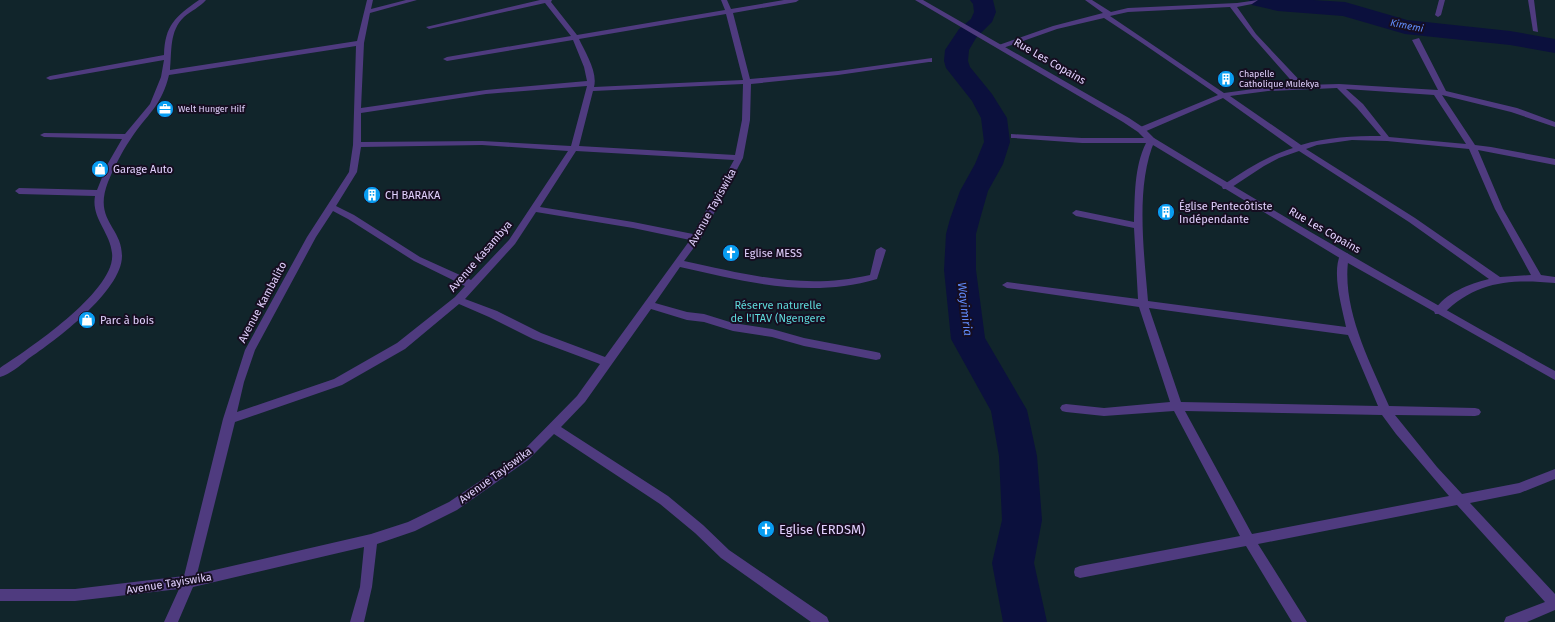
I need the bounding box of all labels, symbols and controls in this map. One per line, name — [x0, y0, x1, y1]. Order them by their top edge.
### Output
water label: Kimemi — [1389, 17, 1425, 35]
street label: Rue Les Copains — [1012, 36, 1088, 87]
building icon: Chapelle Catholique Mulekya — [1216, 69, 1236, 89]
place label: Chapelle Catholique Mulekya — [1239, 69, 1319, 89]
office icon: Welt Hunger Hilf — [155, 99, 175, 119]
place label: Welt Hunger Hilf — [178, 104, 246, 114]
shop icon: Garage Auto — [90, 159, 110, 179]
place label: Garage Auto — [113, 163, 173, 176]
street label: Avenue Tayiswika — [686, 166, 739, 248]
building icon: CH BARAKA — [362, 185, 382, 205]
place label: CH BARAKA — [385, 189, 441, 202]
place label: Église Pentecôtiste Indépendante — [1179, 199, 1273, 226]
building icon: Église Pentecôtiste Indépendante — [1156, 202, 1176, 222]
street label: Rue Les Copains — [1287, 205, 1363, 256]
street label: Avenue Kasambya — [446, 218, 515, 295]
church icon: Eglise MESS — [721, 243, 741, 263]
place label: Eglise MESS — [744, 247, 802, 260]
street label: Avenue Kambalito — [236, 259, 289, 345]
water label: Wayimiria — [955, 281, 975, 337]
park label: Réserve naturelle de l'ITAV (Ngengere — [730, 299, 826, 325]
shop icon: Parc à bois — [77, 310, 97, 330]
place label: Parc à bois — [100, 314, 154, 327]
street label: Avenue Tayiswika — [457, 445, 534, 506]
church icon: Eglise (ERDSM) — [756, 519, 776, 539]
place label: Eglise (ERDSM) — [779, 522, 865, 537]
street label: Avenue Tayiswika — [125, 570, 213, 597]

